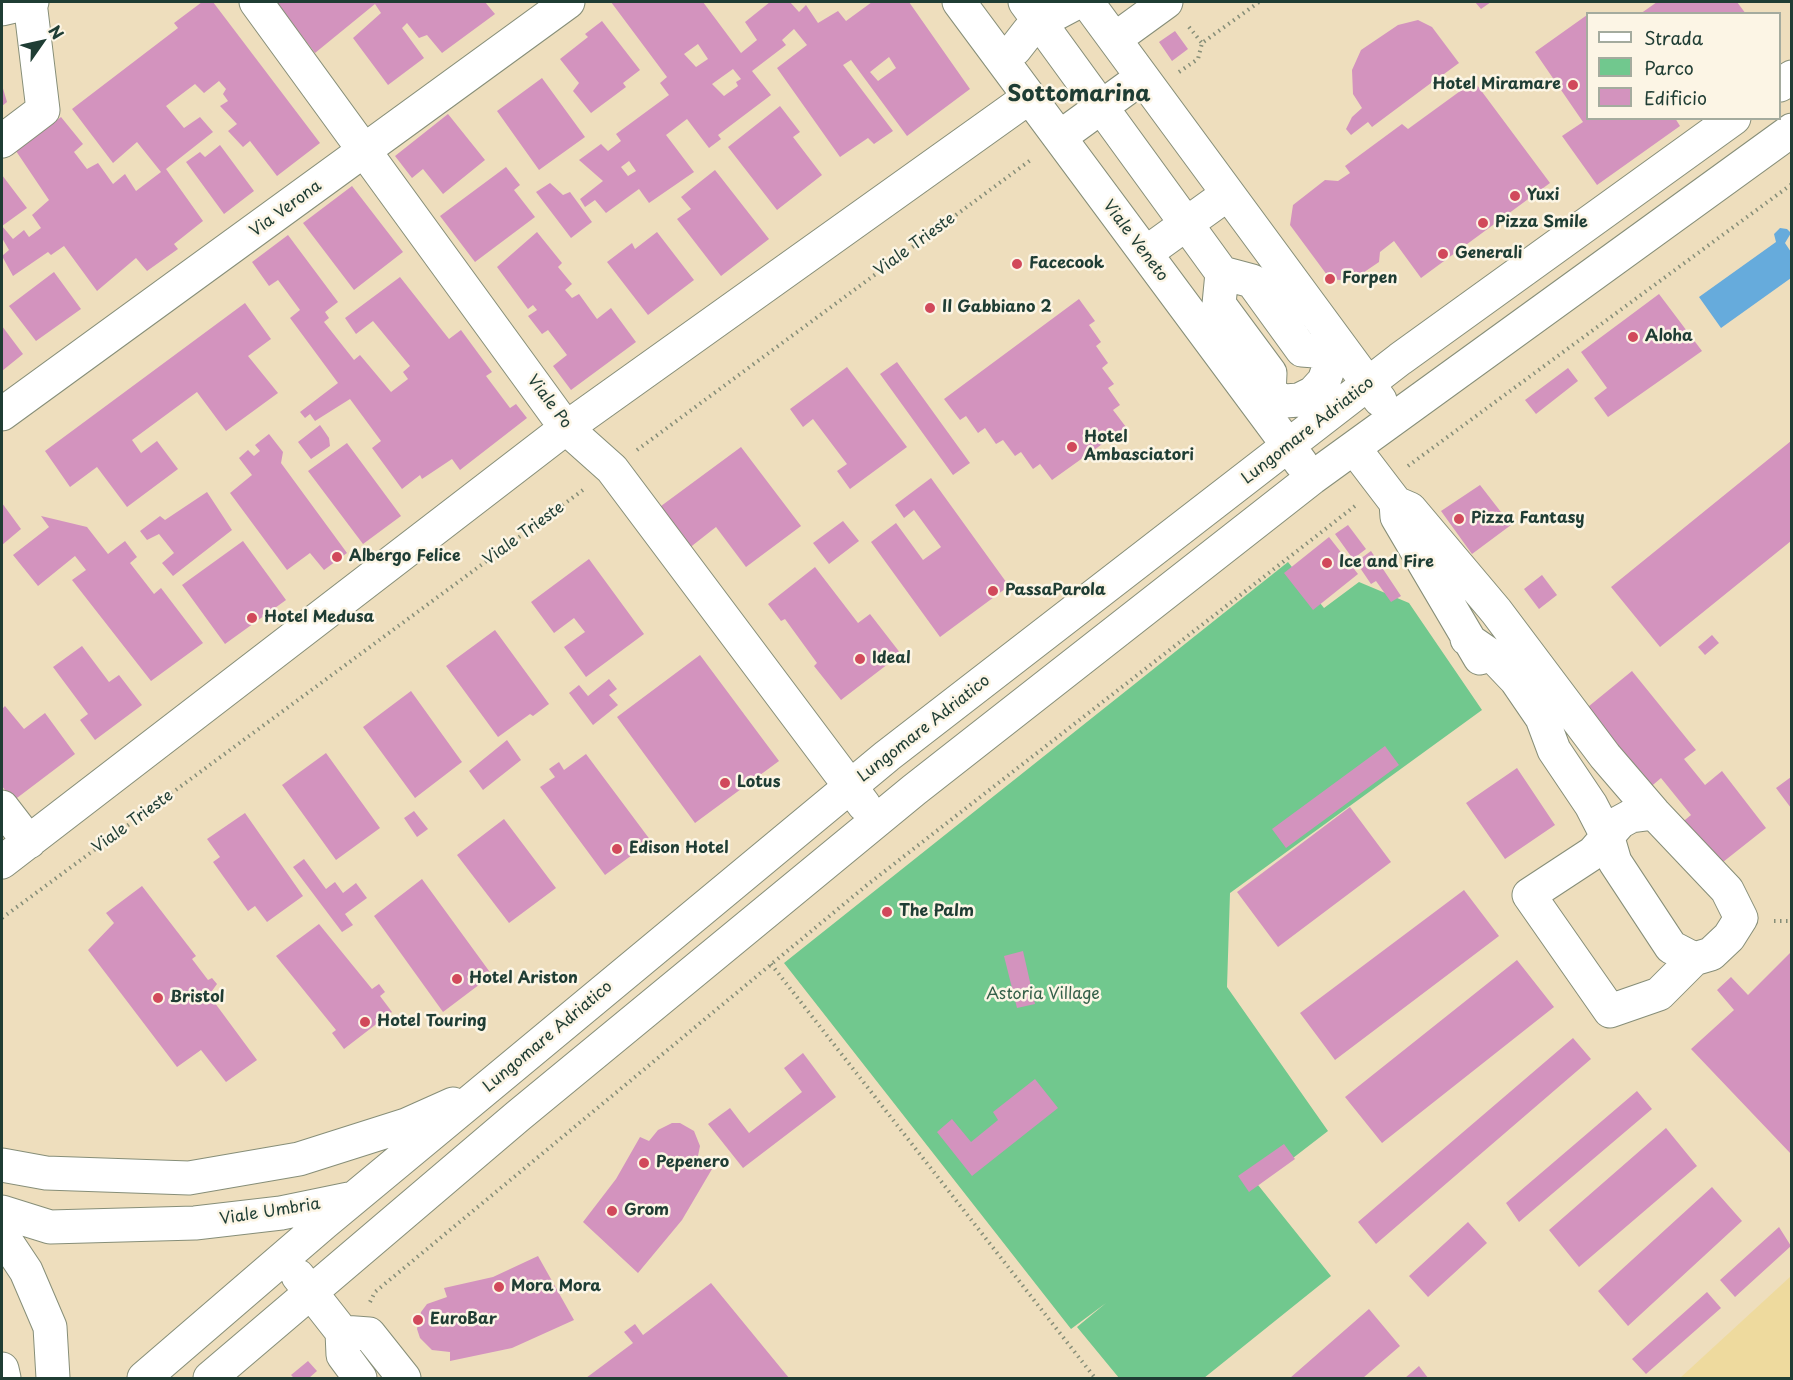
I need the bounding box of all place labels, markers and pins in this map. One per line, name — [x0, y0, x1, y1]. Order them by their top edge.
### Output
place label: Hotel Miramare — [1432, 75, 1561, 95]
marker: Hotel Miramare — [1566, 78, 1580, 92]
place label: Yuxi — [1527, 186, 1559, 206]
marker: Yuxi — [1508, 189, 1522, 203]
place label: Pizza Smile — [1495, 213, 1588, 233]
marker: Pizza Smile — [1476, 216, 1490, 230]
place label: Generali — [1455, 244, 1522, 264]
marker: Generali — [1436, 247, 1450, 261]
place label: Facecook — [1029, 254, 1104, 274]
marker: Facecook — [1010, 257, 1024, 271]
place label: Forpen — [1342, 269, 1397, 289]
marker: Forpen — [1323, 272, 1337, 286]
place label: Il Gabbiano 2 — [942, 298, 1052, 318]
marker: Il Gabbiano 2 — [923, 301, 937, 315]
place label: Aloha — [1645, 327, 1693, 347]
marker: Aloha — [1626, 330, 1640, 344]
place label: Hotel Ambasciatori — [1084, 428, 1194, 466]
marker: Hotel Ambasciatori — [1065, 440, 1079, 454]
place label: Pizza Fantasy — [1471, 509, 1585, 529]
marker: Pizza Fantasy — [1452, 512, 1466, 526]
place label: Albergo Felice — [349, 547, 461, 567]
marker: Albergo Felice — [330, 550, 344, 564]
place label: Ice and Fire — [1339, 553, 1434, 573]
marker: Ice and Fire — [1320, 556, 1334, 570]
place label: PassaParola — [1005, 581, 1106, 601]
marker: PassaParola — [986, 584, 1000, 598]
place label: Hotel Medusa — [264, 608, 374, 628]
marker: Hotel Medusa — [245, 611, 259, 625]
place label: Ideal — [872, 649, 911, 669]
marker: Ideal — [853, 652, 867, 666]
place label: Lotus — [737, 773, 780, 793]
marker: Lotus — [718, 776, 732, 790]
place label: Edison Hotel — [629, 839, 729, 859]
marker: Edison Hotel — [610, 842, 624, 856]
place label: The Palm — [899, 902, 974, 922]
marker: The Palm — [880, 905, 894, 919]
place label: Hotel Ariston — [469, 969, 578, 989]
marker: Hotel Ariston — [450, 972, 464, 986]
place label: Bristol — [170, 988, 225, 1008]
marker: Bristol — [151, 991, 165, 1005]
place label: Hotel Touring — [377, 1012, 486, 1032]
marker: Hotel Touring — [358, 1015, 372, 1029]
place label: Pepenero — [656, 1153, 729, 1173]
marker: Pepenero — [637, 1156, 651, 1170]
place label: Grom — [624, 1201, 669, 1221]
marker: Grom — [605, 1204, 619, 1218]
place label: Mora Mora — [511, 1277, 601, 1297]
marker: Mora Mora — [492, 1280, 506, 1294]
place label: EuroBar — [430, 1310, 497, 1330]
marker: EuroBar — [411, 1313, 425, 1327]

